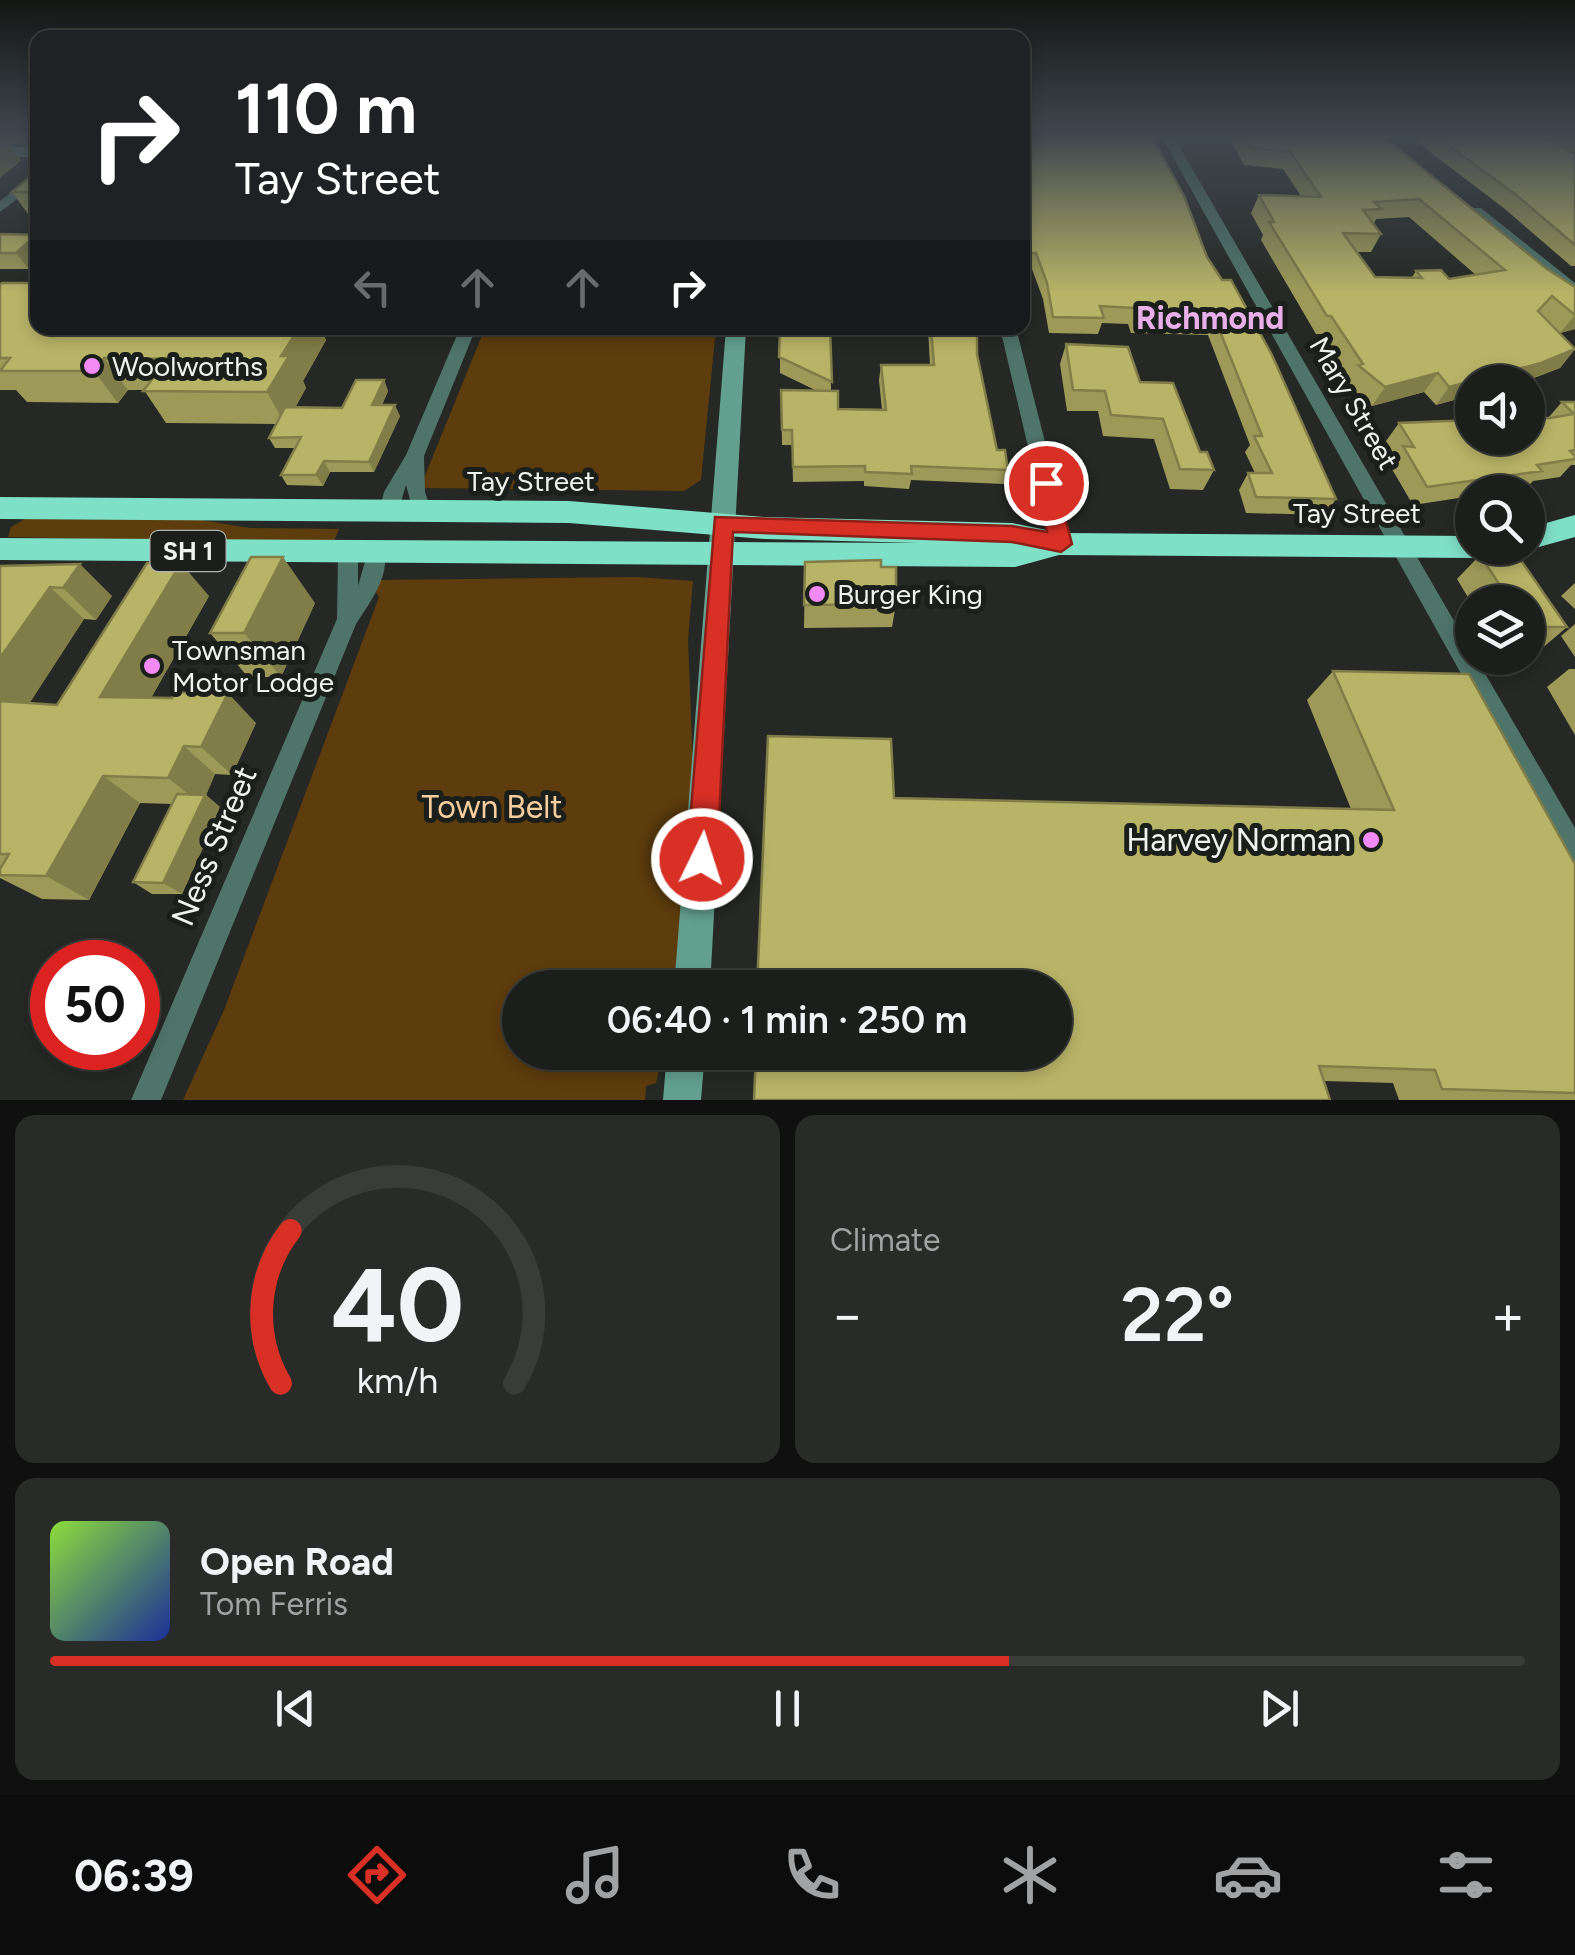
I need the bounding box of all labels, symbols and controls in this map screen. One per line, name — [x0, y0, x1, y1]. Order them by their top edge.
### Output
text: 110 m — [235, 66, 417, 151]
icon: right — [70, 70, 200, 200]
text: Tay Street — [235, 151, 440, 205]
icon: left — [345, 260, 400, 315]
icon: ahead — [450, 260, 505, 315]
icon: ahead — [555, 260, 610, 315]
icon: right — [660, 260, 715, 315]
district label: Richmond — [1136, 299, 1284, 337]
street label: Mary Street — [1302, 331, 1406, 475]
place label: Woolworths — [112, 349, 263, 383]
marker: Woolworths — [81, 355, 103, 377]
map controls — [1455, 365, 1545, 675]
button: sound — [1455, 365, 1545, 455]
pin — [1004, 441, 1089, 526]
icon: arrive — [1019, 456, 1074, 511]
street label: Tay Street — [467, 464, 595, 498]
button: search — [1455, 475, 1545, 565]
street label: Tay Street — [1293, 496, 1421, 530]
road number: SH 1 — [150, 531, 226, 571]
place label: Burger King — [837, 577, 983, 611]
marker: Burger King — [806, 583, 828, 605]
button: layers — [1455, 585, 1545, 675]
place label: Townsman Motor Lodge — [172, 633, 334, 699]
marker: Townsman Motor Lodge — [141, 655, 163, 677]
street label: Ness Street — [163, 761, 265, 931]
park label: Town Belt — [422, 788, 562, 826]
position arrow — [650, 807, 754, 911]
place label: Harvey Norman — [1126, 821, 1351, 859]
marker: Harvey Norman — [1360, 829, 1382, 851]
speed limit sign: 50 — [30, 940, 160, 1070]
text: 06:40 · 1 min · 250 m — [607, 997, 967, 1043]
text: Climate — [830, 1221, 941, 1259]
text: 40 — [331, 1242, 464, 1367]
text: 22° — [1121, 1270, 1234, 1360]
text: − — [830, 1282, 864, 1348]
text: + — [1491, 1282, 1525, 1348]
text: km/h — [357, 1359, 438, 1402]
text: Open Road — [200, 1539, 394, 1585]
text: Tom Ferris — [200, 1585, 348, 1623]
icon: previous — [268, 1681, 323, 1736]
icon: pause — [760, 1681, 815, 1736]
icon: next — [1252, 1681, 1307, 1736]
icon: directions — [342, 1840, 412, 1910]
icon: music — [560, 1840, 630, 1910]
icon: phone — [777, 1840, 847, 1910]
icon: climate — [995, 1840, 1065, 1910]
icon: car — [1213, 1840, 1283, 1910]
icon: filters — [1431, 1840, 1501, 1910]
text: 06:39 — [74, 1848, 194, 1902]

